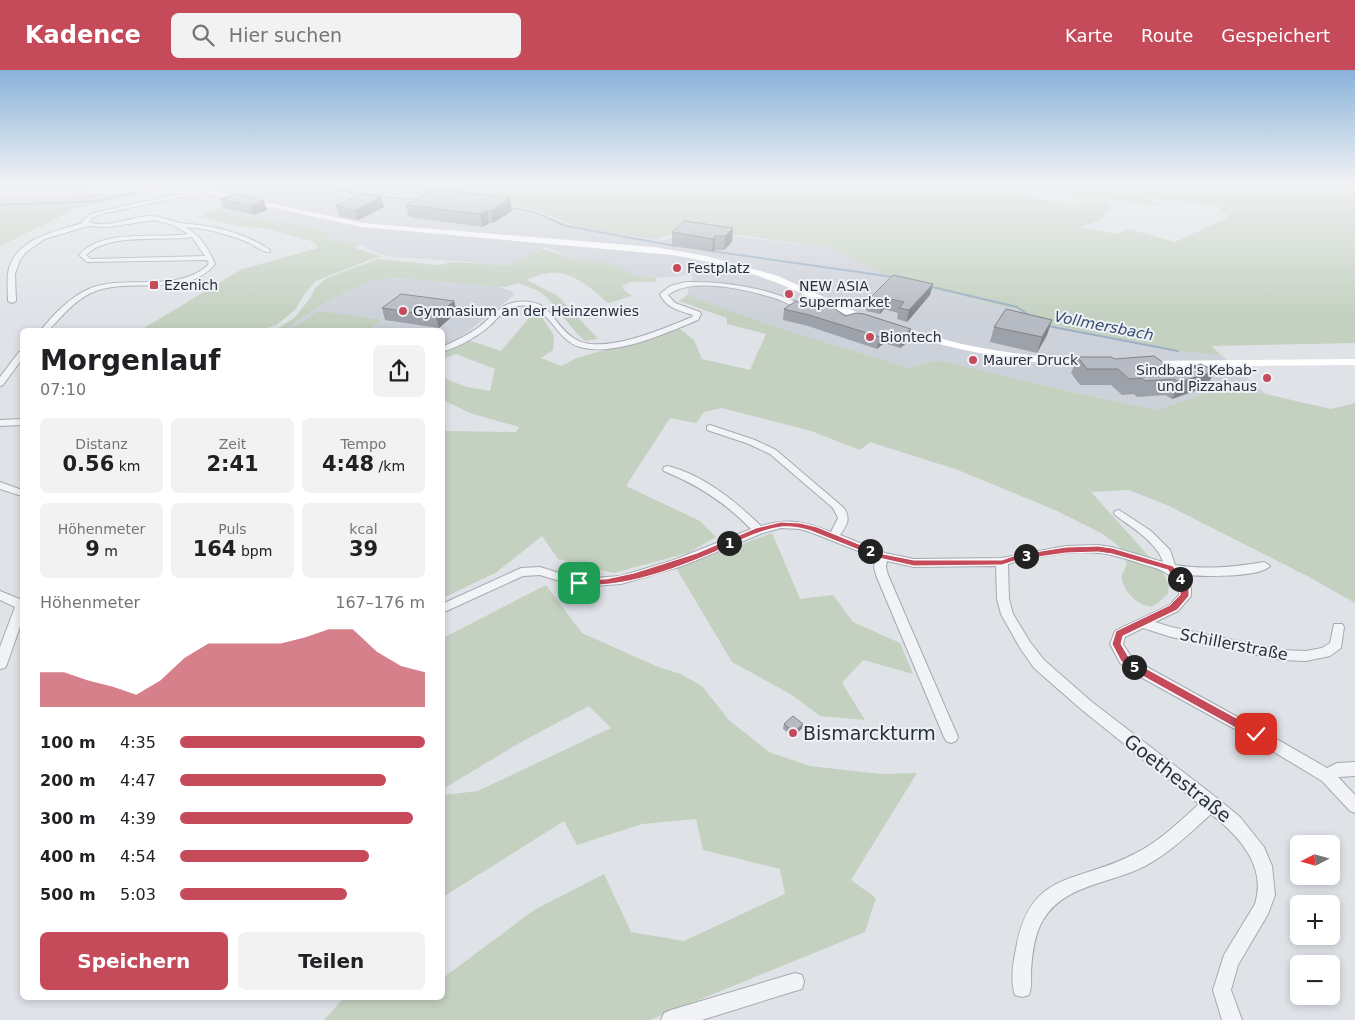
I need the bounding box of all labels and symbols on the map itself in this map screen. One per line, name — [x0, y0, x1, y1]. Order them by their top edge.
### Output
place label: Festplatz — [687, 260, 750, 276]
marker: Festplatz — [671, 262, 683, 274]
place label: Ezenich — [164, 277, 218, 293]
place label: NEW ASIA Supermarket — [799, 278, 890, 310]
marker: Ezenich — [148, 279, 160, 291]
marker: NEW ASIA Supermarket — [783, 288, 795, 300]
place label: Gymnasium an der Heinzenwies — [413, 303, 639, 319]
marker: Gymnasium an der Heinzenwies — [397, 305, 409, 317]
water label: Vollmersbach — [1053, 308, 1155, 344]
place label: Biontech — [880, 329, 942, 345]
marker: Biontech — [864, 331, 876, 343]
place label: Maurer Druck — [983, 352, 1079, 368]
marker: Maurer Druck — [967, 354, 979, 366]
place label: Sindbad's Kebab- und Pizzahaus — [1136, 362, 1257, 394]
marker: Sindbad's Kebab- und Pizzahaus — [1261, 372, 1273, 384]
pin: 1 — [716, 530, 742, 556]
pin: 2 — [858, 538, 882, 564]
pin: 3 — [1014, 544, 1038, 568]
pin — [558, 562, 600, 604]
pin: 4 — [1168, 566, 1192, 592]
street label: Schillerstraße — [1178, 625, 1290, 664]
pin: 5 — [1122, 654, 1146, 680]
pin — [1235, 713, 1277, 755]
place label: Bismarckturm — [803, 722, 936, 744]
marker: Bismarckturm — [787, 727, 799, 739]
street label: Goethestraße — [1120, 729, 1236, 827]
north arrow — [1290, 835, 1340, 885]

